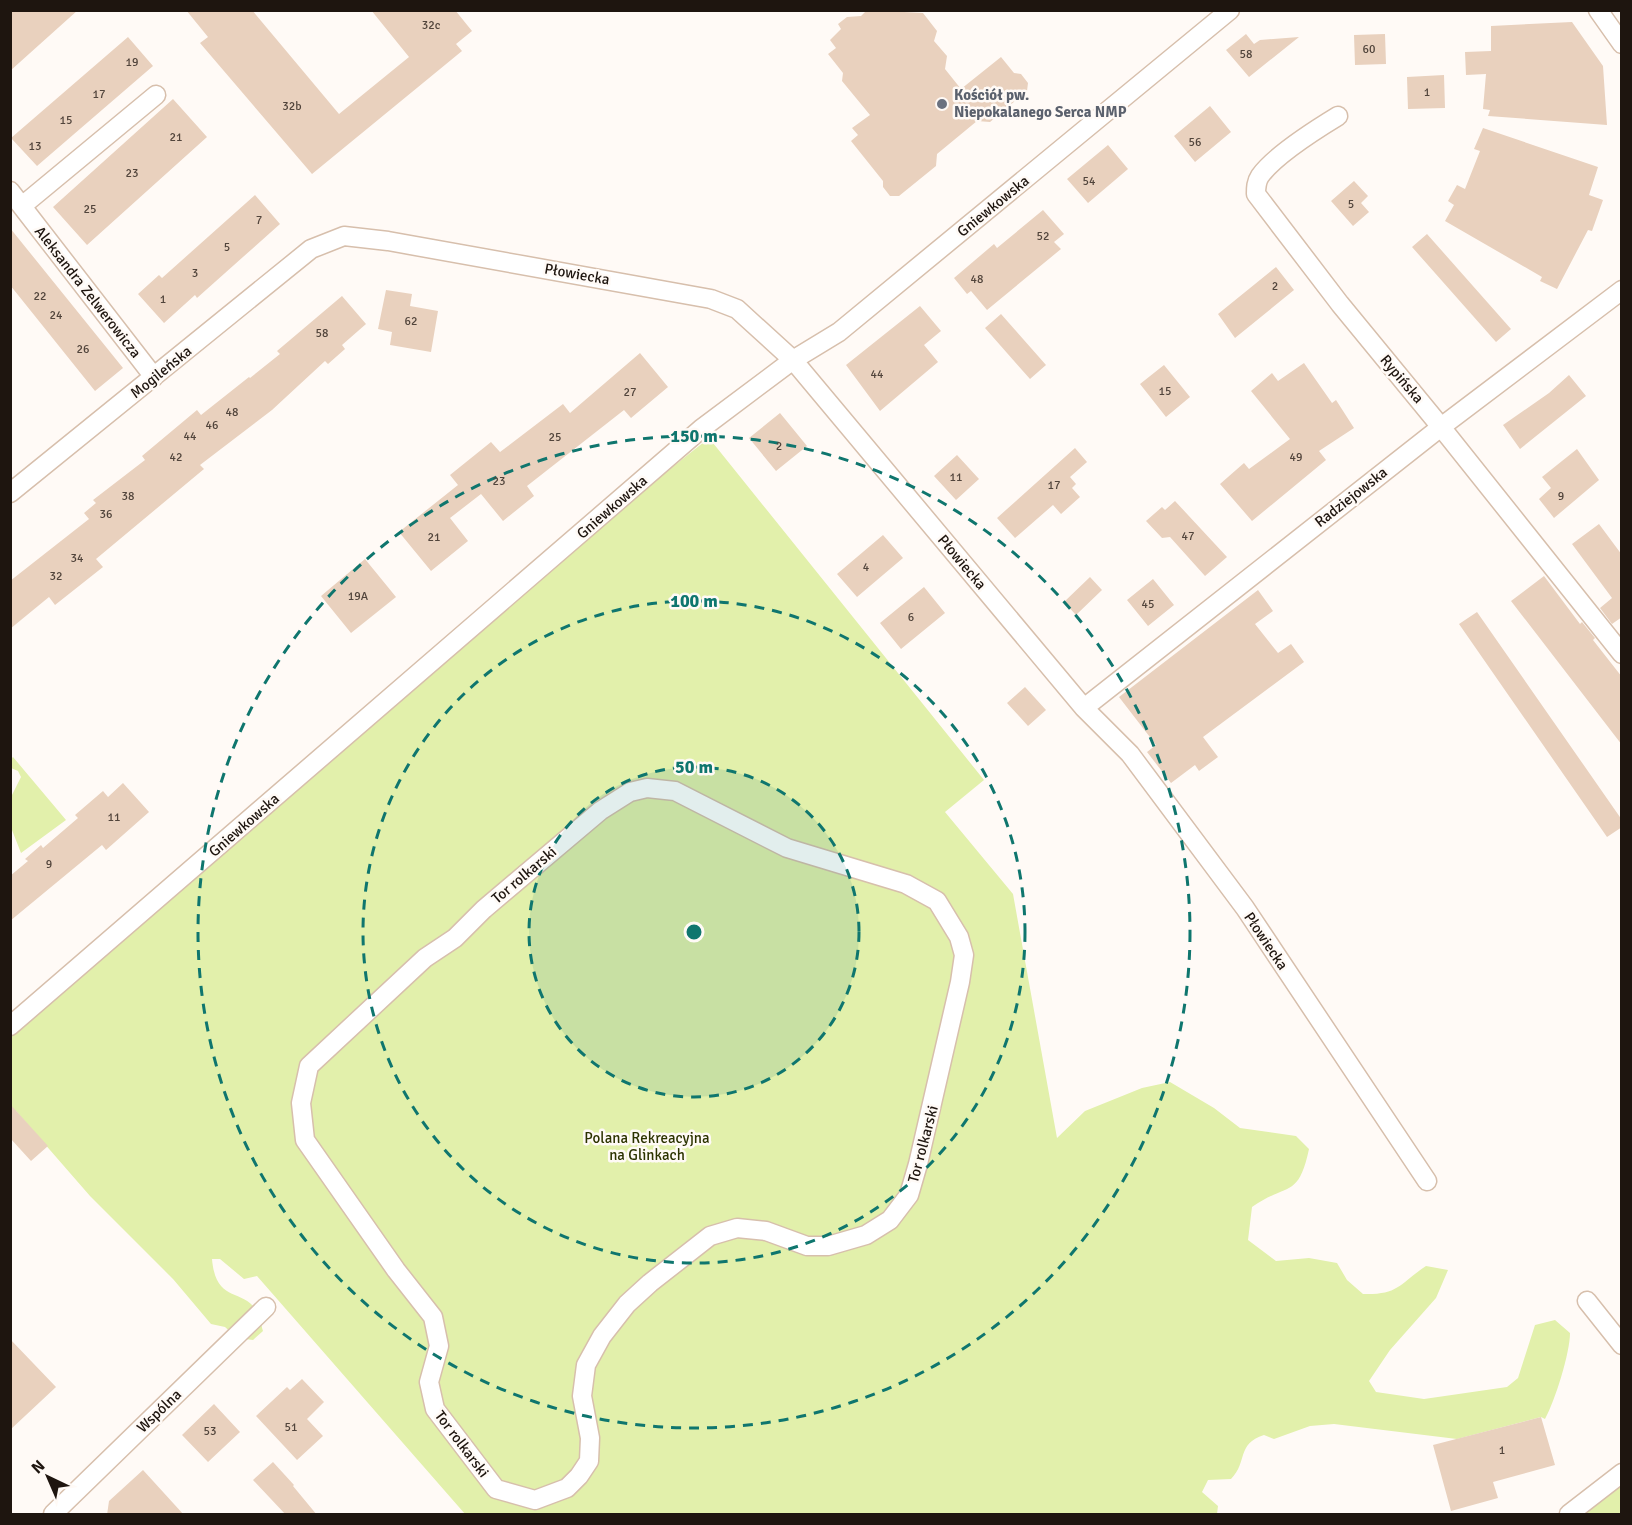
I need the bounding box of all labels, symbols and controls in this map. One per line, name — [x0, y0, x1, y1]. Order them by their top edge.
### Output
house number: 32c — [422, 18, 441, 33]
house number: 60 — [1363, 42, 1375, 57]
house number: 58 — [1240, 47, 1252, 62]
house number: 19 — [126, 55, 138, 70]
house number: 1 — [1424, 85, 1430, 100]
place label: Kościół pw. Niepokalanego Serca NMP — [954, 86, 1127, 121]
house number: 17 — [93, 87, 105, 102]
marker: Kościół pw. Niepokalanego Serca NMP — [935, 97, 949, 111]
house number: 32b — [282, 99, 302, 114]
house number: 15 — [60, 113, 72, 128]
house number: 21 — [170, 130, 182, 145]
house number: 56 — [1189, 135, 1201, 150]
house number: 13 — [29, 139, 41, 154]
house number: 23 — [126, 166, 138, 181]
street label: Gniewkowska — [953, 171, 1033, 241]
house number: 54 — [1083, 174, 1096, 189]
house number: 5 — [1348, 197, 1354, 212]
house number: 25 — [84, 202, 96, 217]
house number: 7 — [256, 213, 262, 228]
street label: Aleksandra Zelwerowicza — [31, 223, 145, 361]
house number: 52 — [1037, 229, 1049, 244]
house number: 5 — [224, 240, 230, 255]
street label: Płowiecka — [543, 259, 611, 289]
house number: 3 — [192, 266, 198, 281]
house number: 48 — [971, 272, 983, 287]
house number: 2 — [1272, 279, 1278, 294]
house number: 22 — [34, 289, 46, 304]
house number: 1 — [160, 292, 166, 307]
house number: 24 — [50, 308, 63, 323]
house number: 62 — [405, 314, 417, 329]
house number: 58 — [316, 326, 328, 341]
house number: 26 — [77, 342, 89, 357]
street label: Mogileńska — [127, 342, 195, 402]
street label: Rypińska — [1376, 351, 1428, 407]
house number: 44 — [871, 367, 884, 382]
house number: 15 — [1159, 384, 1171, 399]
house number: 27 — [624, 385, 636, 400]
house number: 48 — [226, 405, 238, 420]
house number: 46 — [206, 418, 218, 433]
text: 150 m — [670, 425, 718, 447]
house number: 44 — [184, 429, 197, 444]
house number: 25 — [549, 430, 561, 445]
house number: 2 — [776, 439, 782, 454]
house number: 42 — [170, 450, 182, 465]
house number: 49 — [1290, 450, 1302, 465]
street label: Radziejowska — [1311, 463, 1391, 531]
house number: 11 — [950, 470, 962, 485]
street label: Gniewkowska — [573, 472, 651, 542]
house number: 23 — [493, 474, 505, 489]
house number: 17 — [1048, 478, 1060, 493]
house number: 38 — [122, 489, 134, 504]
house number: 9 — [1558, 489, 1564, 504]
house number: 36 — [100, 507, 112, 522]
house number: 47 — [1182, 529, 1194, 544]
house number: 21 — [428, 530, 440, 545]
street label: Płowiecka — [934, 531, 990, 593]
house number: 34 — [71, 551, 84, 566]
house number: 4 — [863, 560, 870, 575]
house number: 32 — [50, 569, 62, 584]
house number: 19A — [348, 589, 369, 604]
text: 100 m — [670, 590, 718, 612]
house number: 45 — [1142, 597, 1154, 612]
house number: 6 — [908, 610, 914, 625]
text: 50 m — [675, 756, 713, 778]
street label: Gniewkowska — [205, 790, 283, 860]
house number: 11 — [108, 810, 120, 825]
street label: Tor rolkarski — [488, 843, 560, 907]
house number: 9 — [46, 857, 52, 872]
street label: Płowiecka — [1240, 909, 1292, 973]
centre of rings — [684, 922, 704, 942]
street label: Tor rolkarski — [904, 1104, 942, 1184]
park label: Polana Rekreacyjna na Glinkach — [584, 1129, 710, 1164]
street label: Wspólna — [133, 1386, 185, 1436]
street label: Tor rolkarski — [431, 1407, 493, 1481]
house number: 51 — [285, 1420, 297, 1435]
house number: 53 — [204, 1424, 216, 1439]
house number: 1 — [1499, 1443, 1505, 1458]
north arrow — [18, 1447, 78, 1507]
text: N — [27, 1456, 49, 1478]

